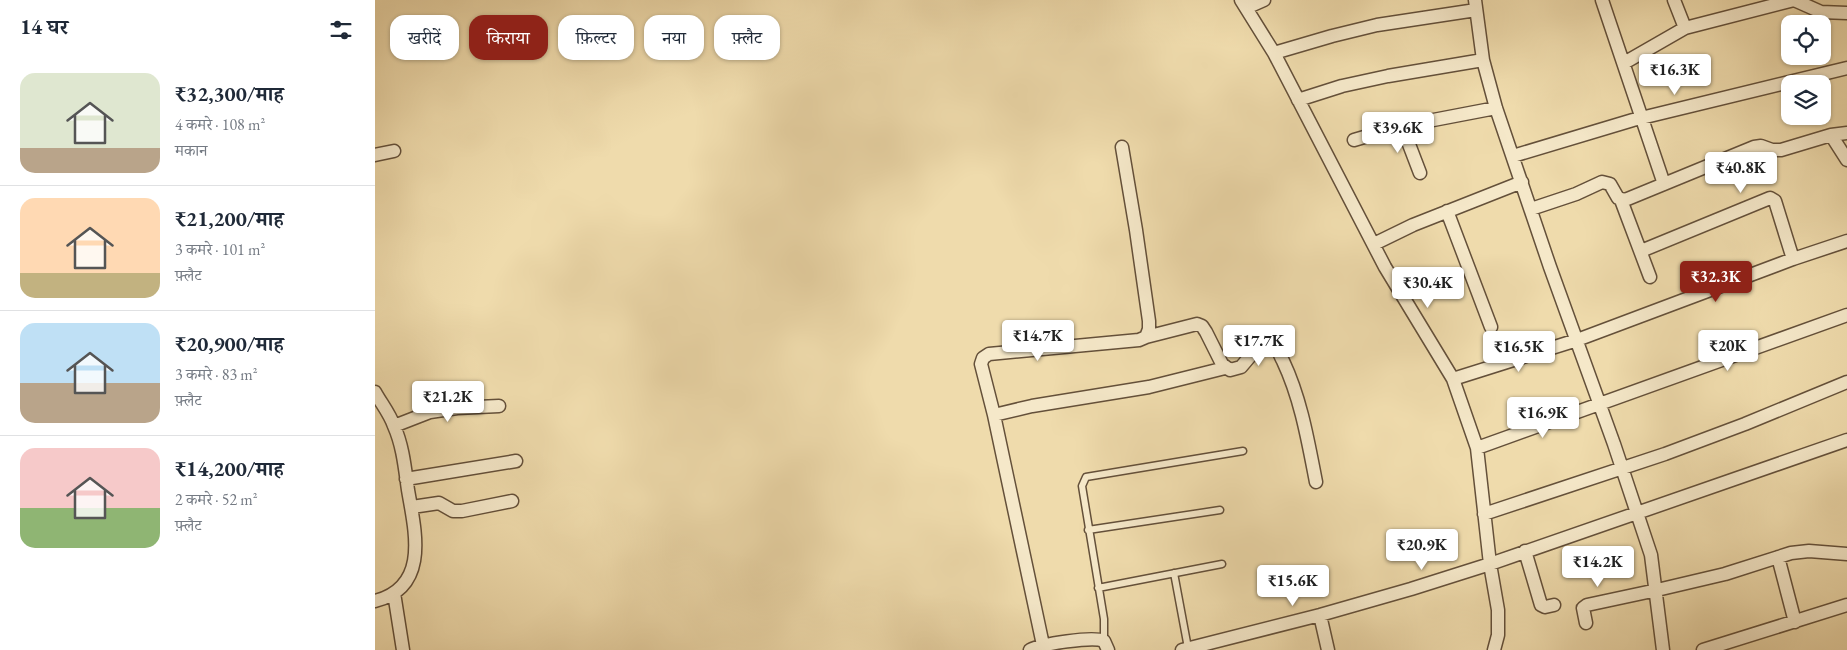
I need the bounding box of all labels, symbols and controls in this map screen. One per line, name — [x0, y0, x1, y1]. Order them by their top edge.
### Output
text: 14 घर — [20, 13, 68, 40]
chip: खरीदें — [390, 15, 459, 60]
chip: किराया — [469, 15, 548, 60]
chip: फ़िल्टर — [558, 15, 634, 60]
chip: नया — [644, 15, 704, 60]
chip: फ़्लैट — [714, 15, 780, 60]
map controls — [1781, 15, 1831, 125]
button: locate — [1781, 15, 1831, 65]
icon: filters — [327, 16, 355, 44]
pin: ₹16.3K — [1634, 54, 1716, 96]
text: ₹16.3K — [1650, 59, 1700, 80]
button: layers — [1781, 75, 1831, 125]
text: ₹32,300/माह — [175, 80, 284, 107]
icon: home — [60, 93, 120, 153]
pin: ₹39.6K — [1357, 112, 1439, 154]
text: 4 कमरे · 108 m² — [175, 114, 265, 135]
text: ₹39.6K — [1373, 117, 1423, 138]
text: मकान — [175, 140, 207, 161]
pin: ₹40.8K — [1700, 152, 1782, 194]
text: ₹40.8K — [1716, 157, 1766, 178]
text: ₹21,200/माह — [175, 205, 284, 232]
icon: home — [60, 218, 120, 278]
text: 3 कमरे · 101 m² — [175, 239, 265, 260]
pin: ₹32.3K — [1675, 260, 1757, 303]
text: फ़्लैट — [175, 265, 202, 286]
pin: ₹30.4K — [1387, 266, 1469, 309]
text: ₹32.3K — [1691, 266, 1741, 287]
text: ₹30.4K — [1403, 272, 1453, 293]
pin: ₹14.7K — [997, 320, 1079, 362]
pin: ₹17.7K — [1218, 324, 1300, 367]
text: ₹14.7K — [1013, 325, 1063, 346]
text: ₹20,900/माह — [175, 330, 284, 357]
text: ₹17.7K — [1234, 330, 1284, 351]
pin: ₹16.5K — [1478, 330, 1560, 373]
pin: ₹20K — [1698, 330, 1758, 372]
text: ₹20K — [1709, 335, 1747, 356]
text: ₹16.5K — [1494, 336, 1544, 357]
icon: home — [60, 343, 120, 403]
text: 3 कमरे · 83 m² — [175, 364, 258, 385]
pin: ₹21.2K — [407, 380, 489, 423]
text: ₹21.2K — [423, 386, 473, 407]
text: फ़्लैट — [175, 390, 202, 411]
pin: ₹16.9K — [1502, 396, 1584, 439]
text: ₹16.9K — [1518, 402, 1568, 423]
text: ₹14,200/माह — [175, 455, 284, 482]
icon: home — [60, 468, 120, 528]
text: 2 कमरे · 52 m² — [175, 489, 258, 510]
text: फ़्लैट — [175, 515, 202, 536]
pin: ₹20.9K — [1381, 528, 1463, 571]
text: ₹20.9K — [1397, 534, 1447, 555]
pin: ₹14.2K — [1557, 546, 1639, 588]
text: ₹14.2K — [1573, 551, 1623, 572]
pin: ₹15.6K — [1252, 564, 1334, 607]
text: ₹15.6K — [1268, 570, 1318, 591]

